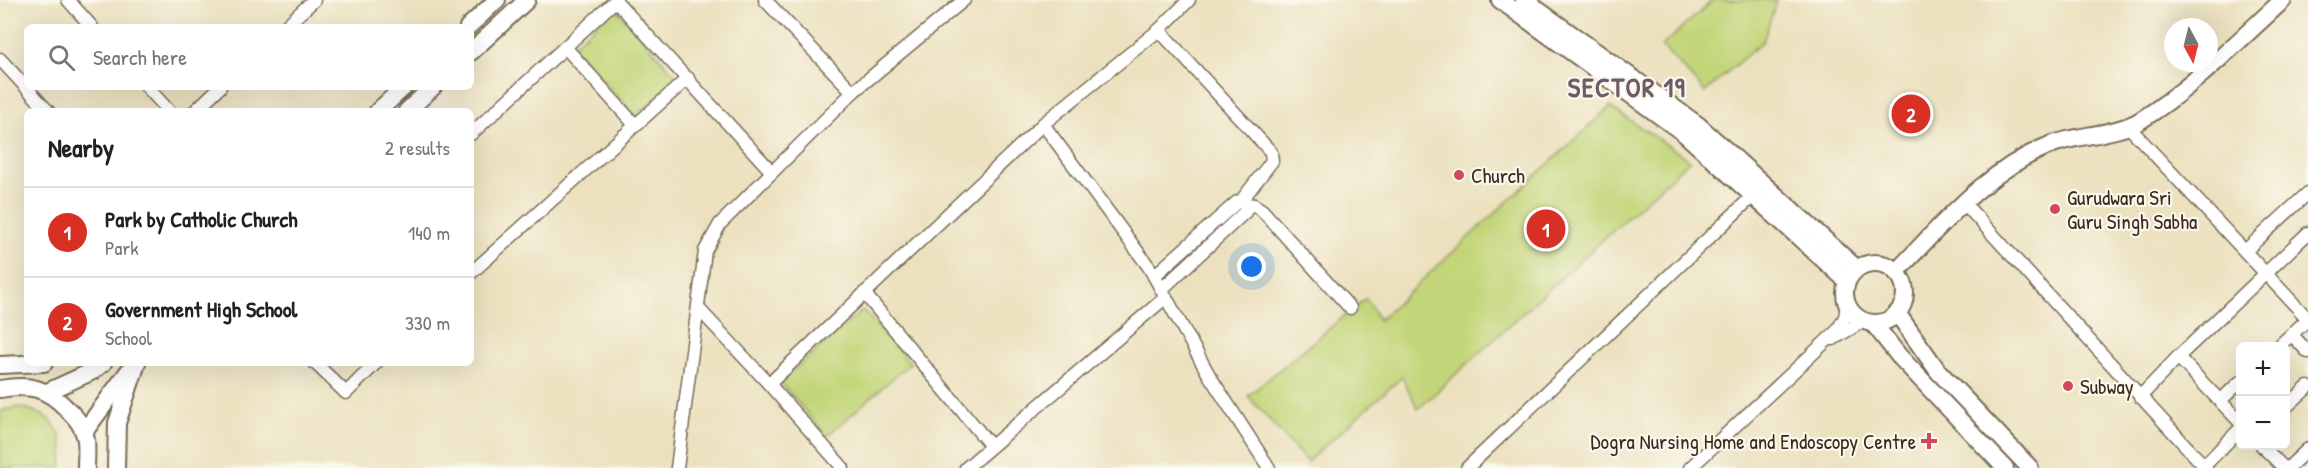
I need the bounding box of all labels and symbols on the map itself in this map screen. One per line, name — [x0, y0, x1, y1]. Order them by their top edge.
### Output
north arrow — [2164, 18, 2218, 72]
district label: SECTOR 19 — [1568, 69, 1686, 105]
pin: 2 — [1892, 92, 1930, 136]
place label: Church — [1471, 161, 1525, 190]
marker: Church — [1452, 168, 1466, 182]
place label: Gurudwara Sri Guru Singh Sabha — [2067, 183, 2197, 236]
marker: Gurudwara Sri Guru Singh Sabha — [2048, 202, 2062, 216]
pin: 1 — [1526, 206, 1566, 252]
your location — [1237, 252, 1266, 281]
place label: Subway — [2080, 372, 2134, 401]
marker: Subway — [2061, 379, 2075, 393]
place label: Dogra Nursing Home and Endoscopy Centre — [1591, 427, 1916, 456]
marker: Dogra Nursing Home and Endoscopy Centre — [1920, 432, 1938, 450]

